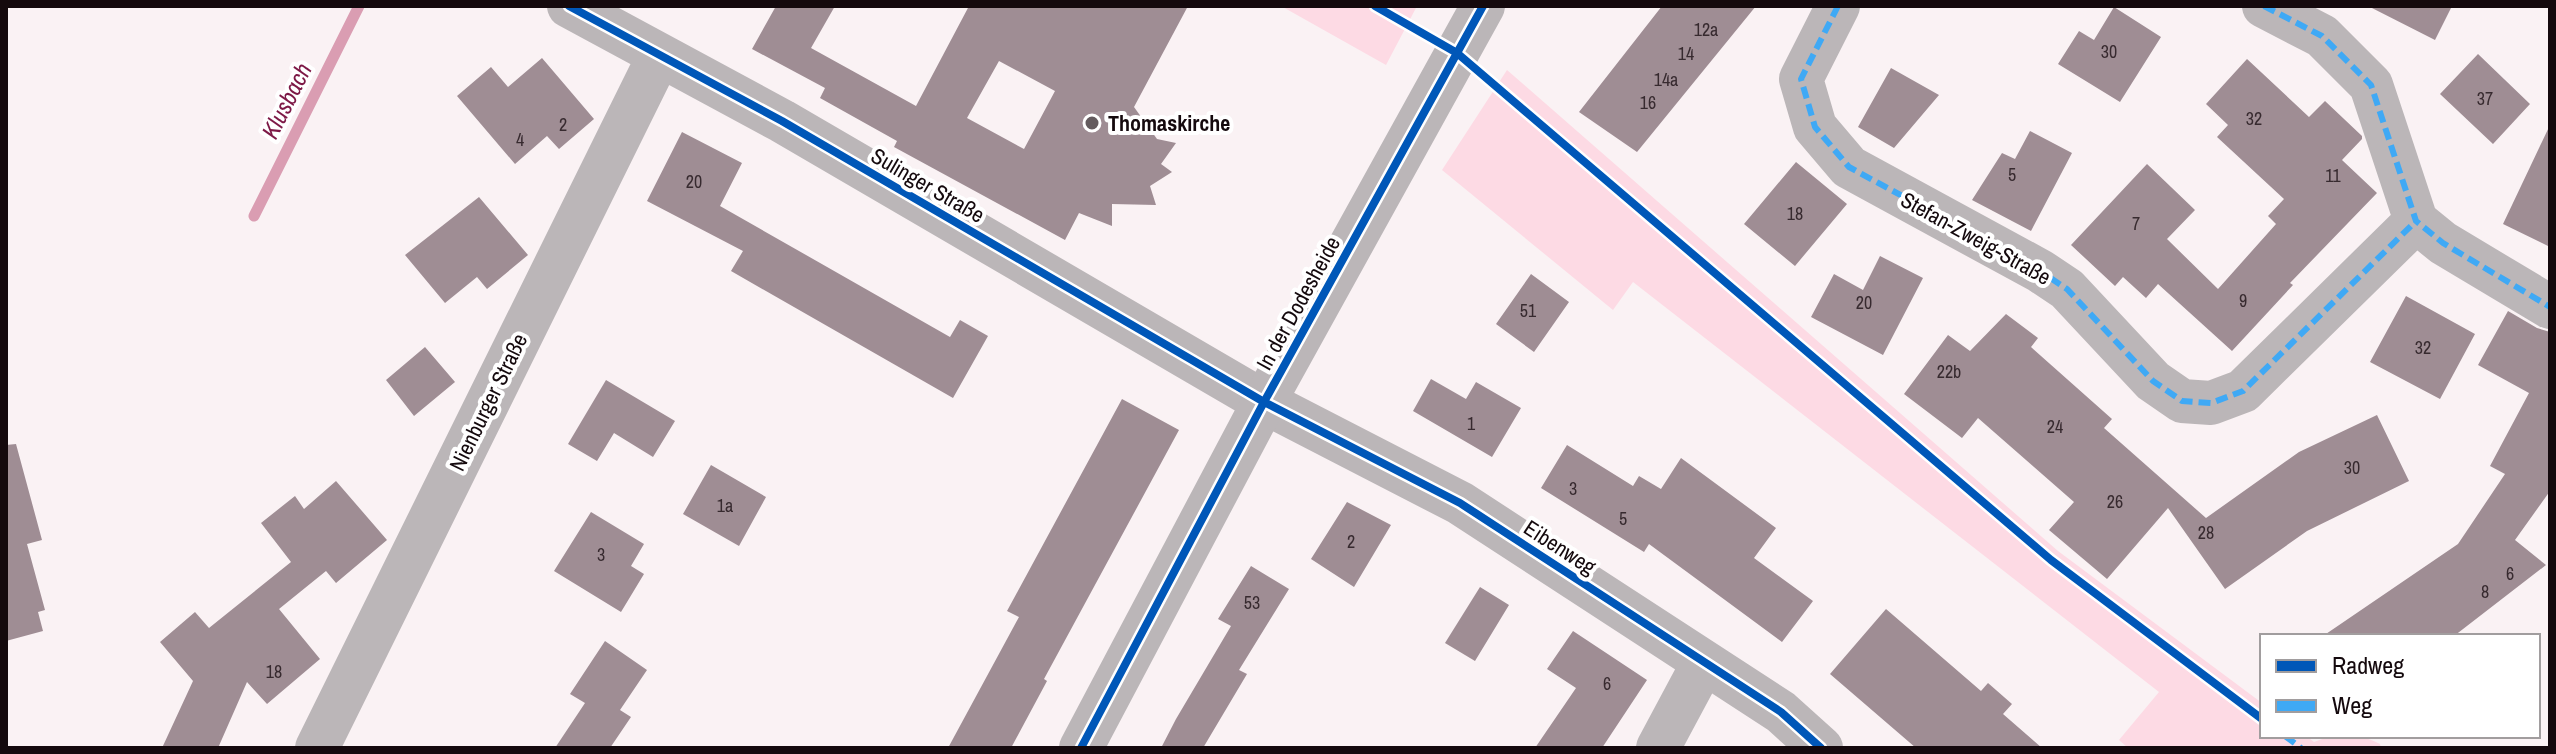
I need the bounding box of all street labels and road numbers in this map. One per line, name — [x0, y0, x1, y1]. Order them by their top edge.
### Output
street label: Sulinger Straße — [866, 140, 990, 230]
street label: Stefan-Zweig-Straße — [1895, 184, 2057, 292]
street label: In der Dodesheide — [1249, 231, 1347, 375]
street label: Nienburger Straße — [442, 328, 534, 476]
street label: Eibenweg — [1518, 513, 1602, 581]

